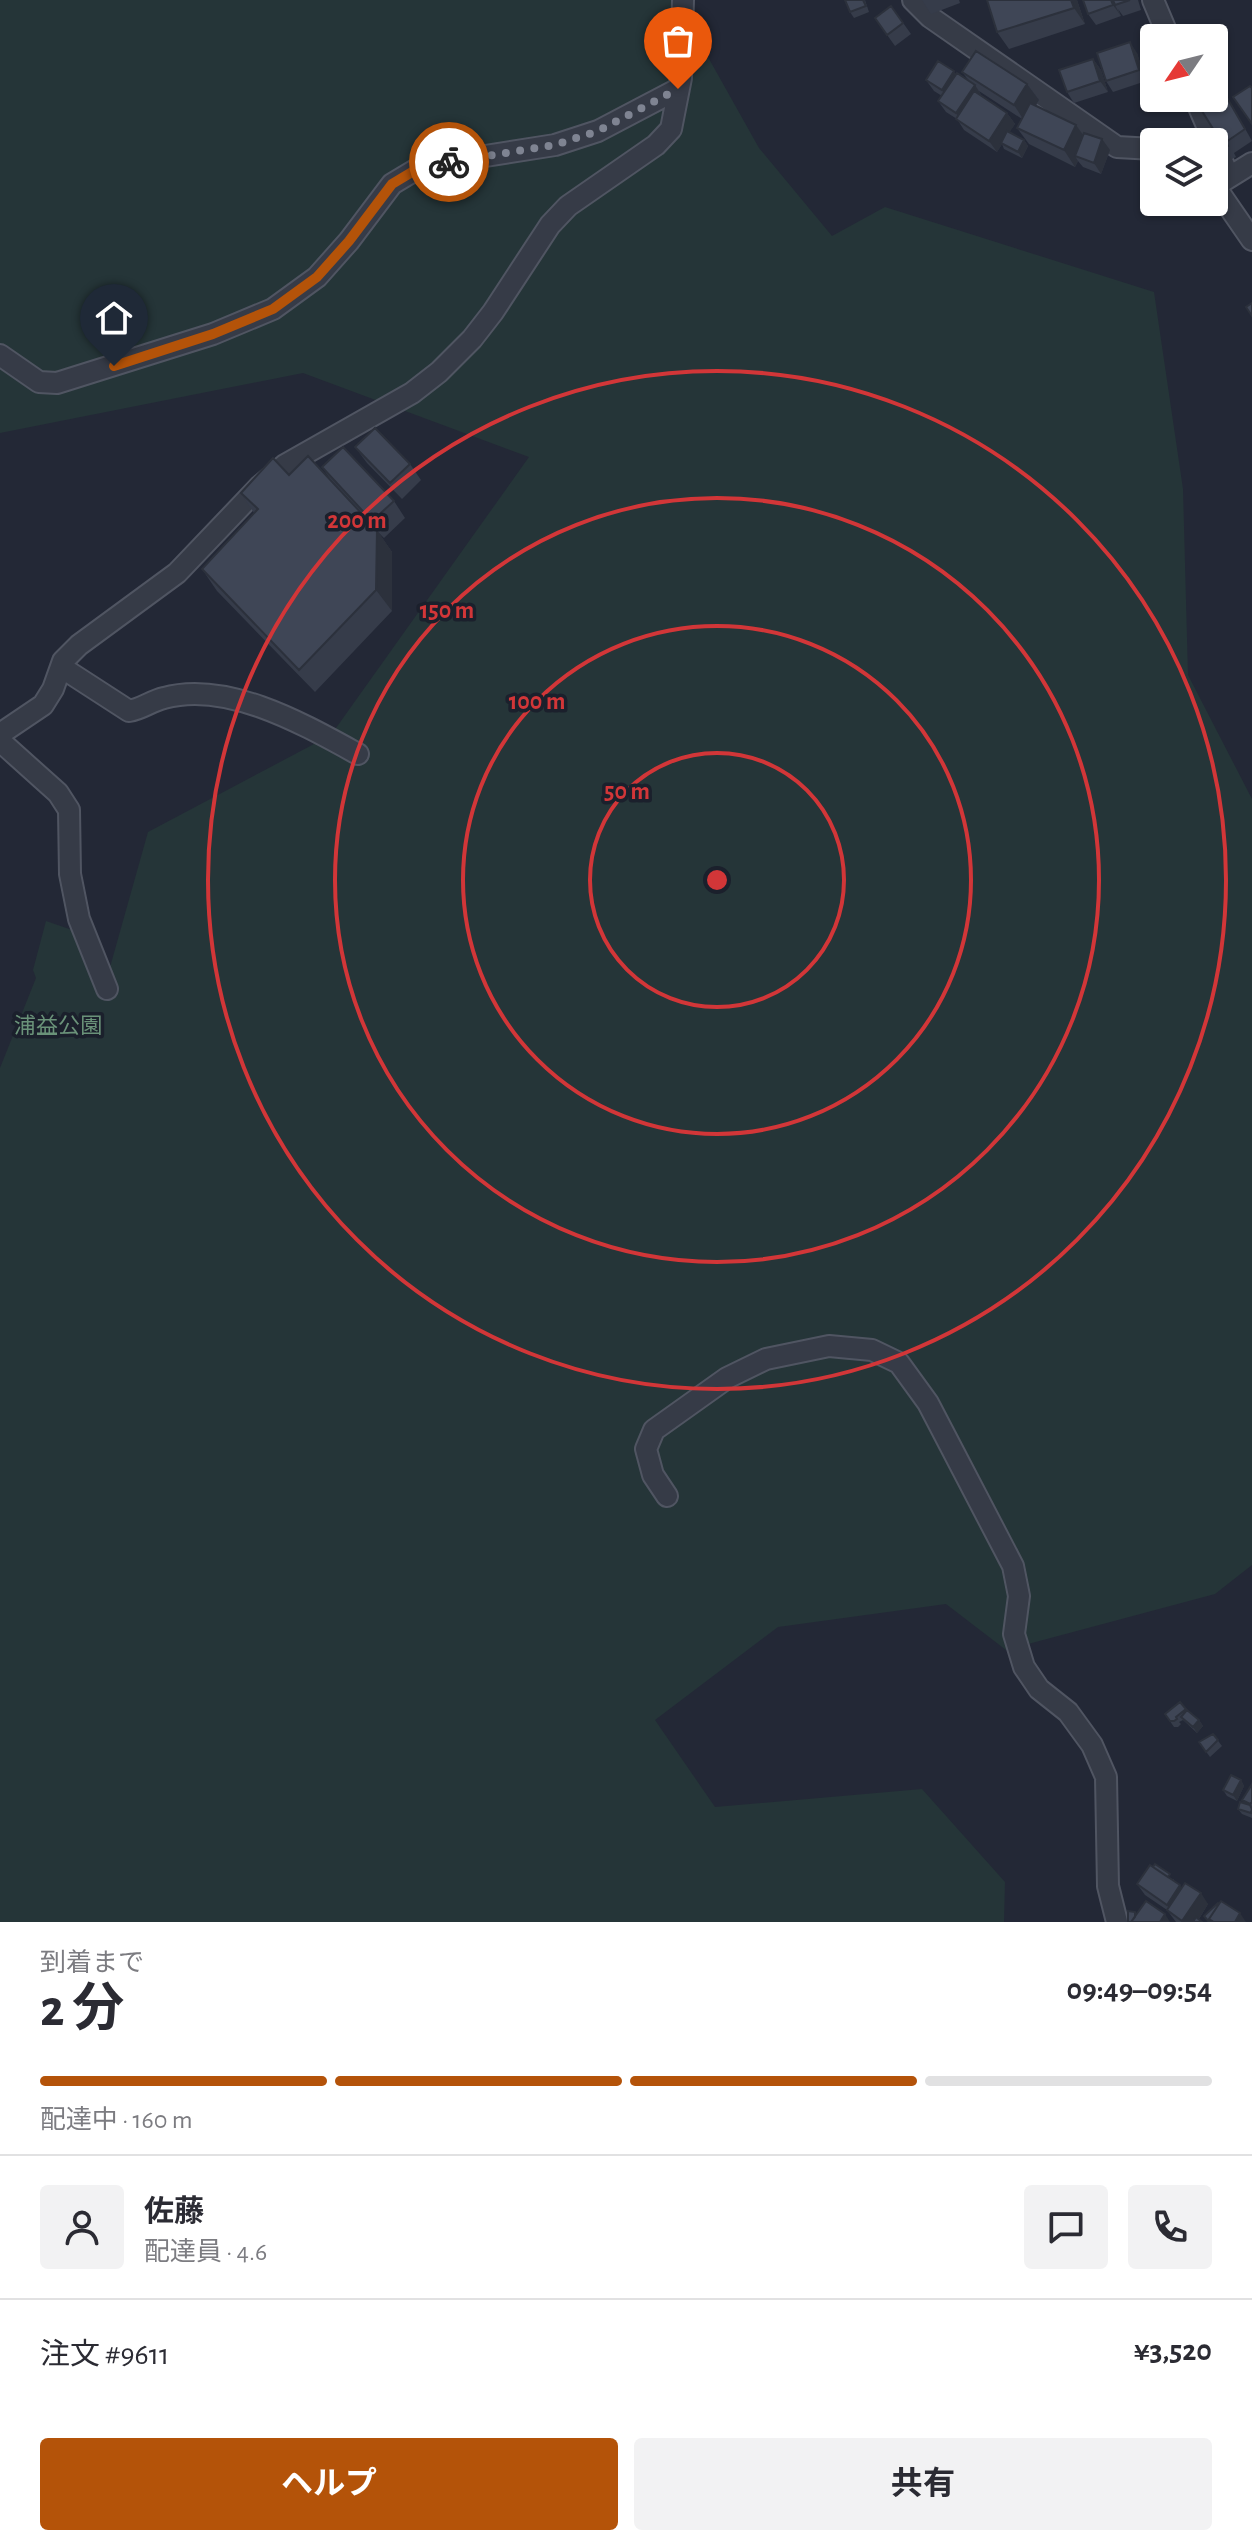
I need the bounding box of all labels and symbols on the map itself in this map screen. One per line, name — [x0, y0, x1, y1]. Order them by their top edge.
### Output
pin — [644, 7, 712, 89]
north arrow — [1140, 24, 1228, 112]
courier — [409, 122, 489, 202]
pin — [80, 284, 148, 366]
text: 200 m — [327, 509, 387, 533]
text: 150 m — [420, 599, 474, 623]
text: 100 m — [509, 690, 565, 714]
text: 50 m — [604, 780, 650, 804]
centre of rings — [703, 866, 731, 894]
park label: 浦益公園 — [14, 1014, 102, 1037]

